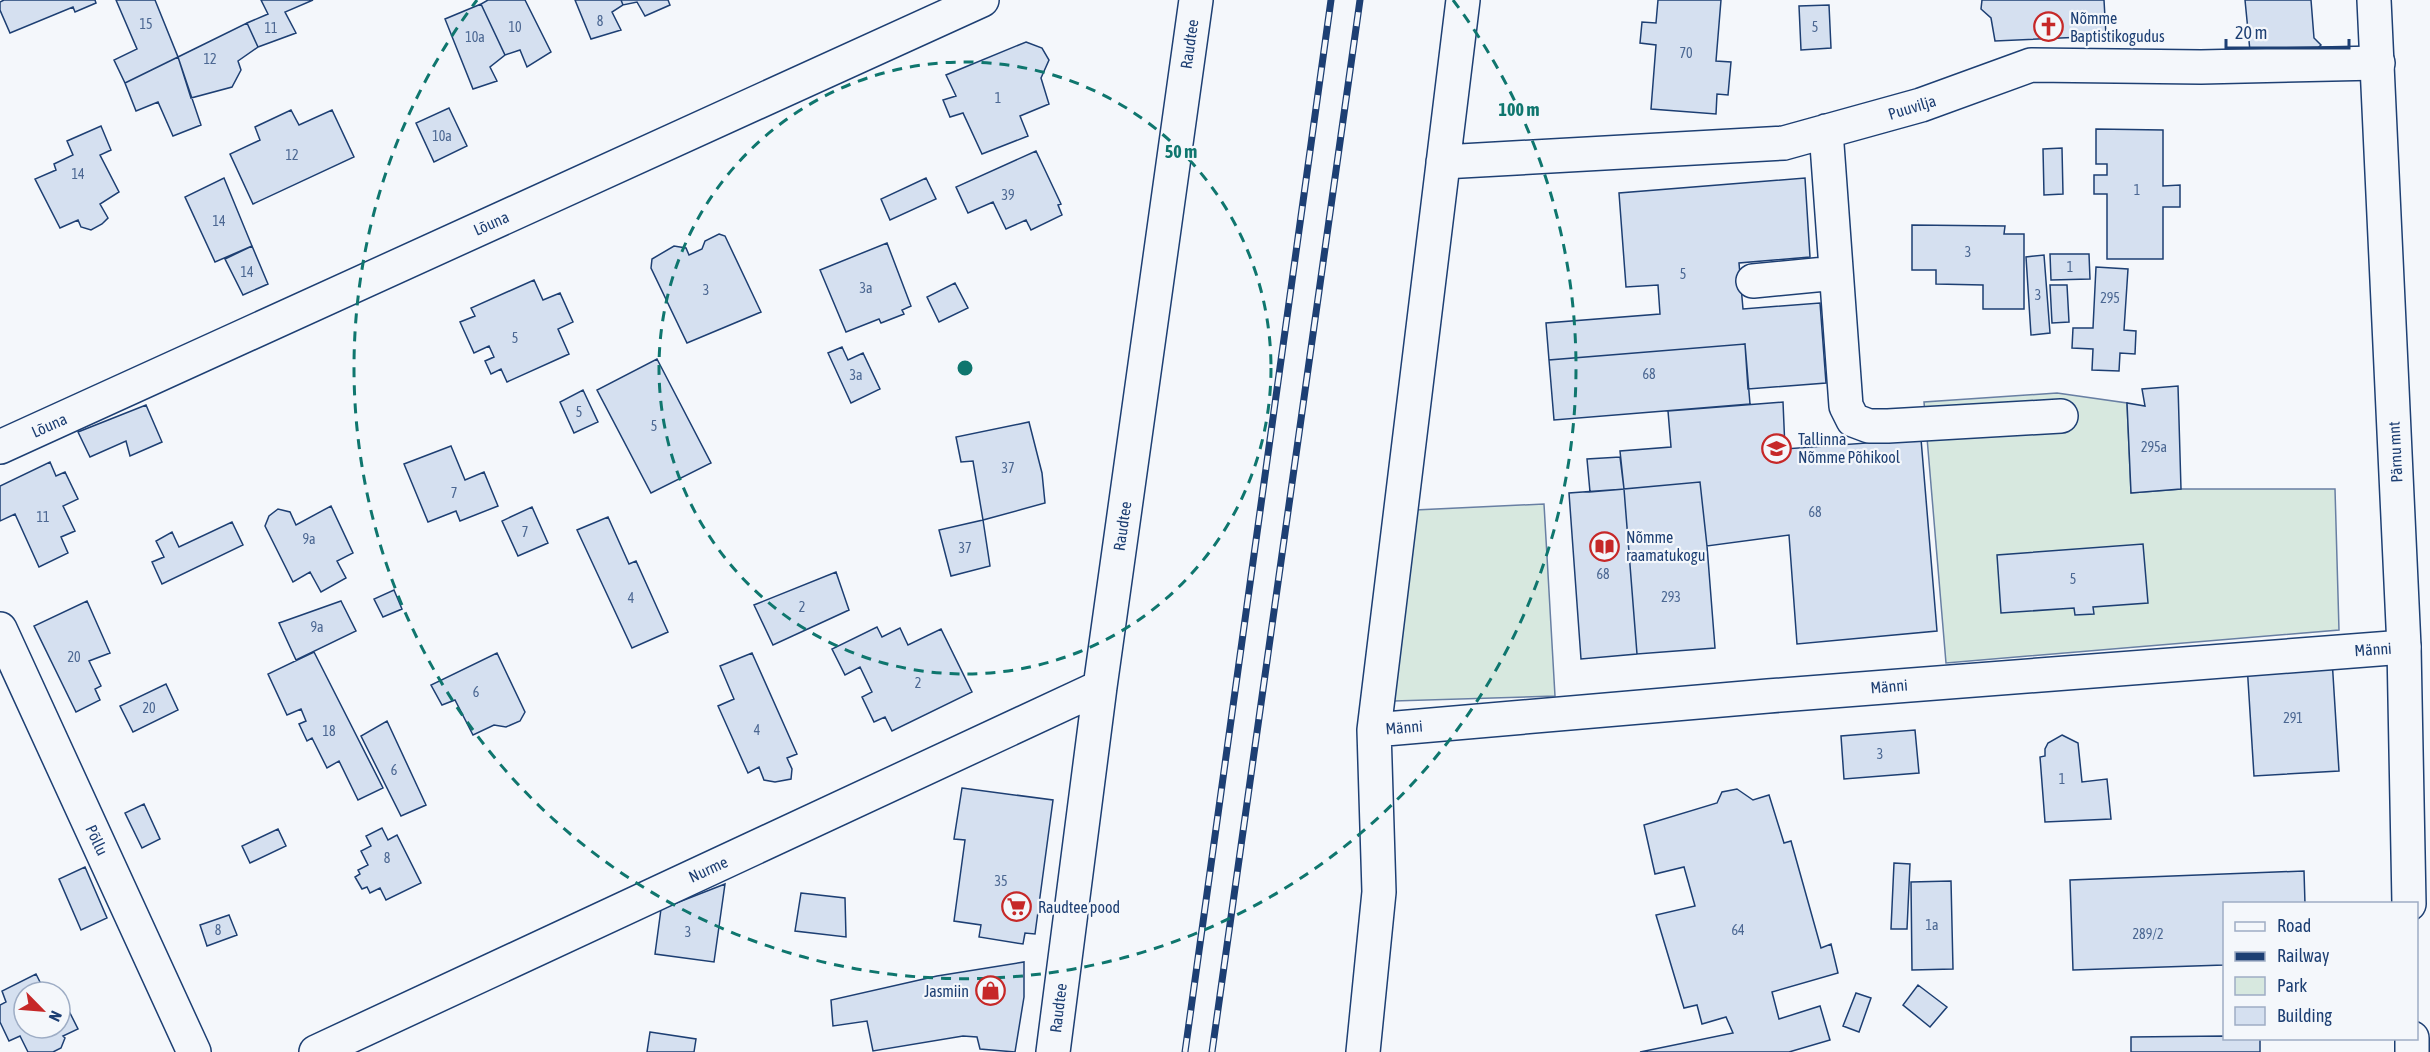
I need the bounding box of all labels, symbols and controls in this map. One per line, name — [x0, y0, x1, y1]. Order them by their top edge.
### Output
place label: Nõmme Baptistikogudus — [2070, 9, 2165, 46]
church icon: Nõmme Baptistikogudus — [2033, 11, 2065, 43]
scale bar — [2226, 12, 2349, 50]
house number: 8 — [597, 13, 604, 29]
house number: 15 — [139, 16, 153, 32]
street label: Raudtee — [1177, 18, 1201, 70]
house number: 10 — [508, 19, 522, 35]
house number: 5 — [1812, 19, 1818, 35]
house number: 11 — [264, 20, 278, 36]
text: 20 m — [2235, 22, 2267, 43]
house number: 10a — [465, 29, 485, 45]
house number: 70 — [1679, 45, 1693, 61]
house number: 12 — [203, 51, 217, 67]
house number: 1 — [995, 90, 1001, 106]
street label: Puuvilja — [1886, 91, 1938, 124]
text: 100 m — [1499, 99, 1539, 120]
house number: 10a — [432, 128, 452, 144]
text: 50 m — [1165, 141, 1197, 162]
house number: 12 — [285, 147, 299, 163]
house number: 14 — [71, 166, 85, 182]
house number: 1 — [2134, 182, 2140, 198]
house number: 39 — [1001, 187, 1015, 203]
street label: Lõuna — [471, 207, 511, 239]
house number: 14 — [212, 213, 226, 229]
house number: 3 — [1965, 244, 1971, 260]
house number: 1 — [2067, 259, 2073, 275]
house number: 14 — [240, 264, 254, 280]
house number: 5 — [1680, 266, 1686, 282]
house number: 3a — [859, 280, 873, 296]
house number: 3 — [703, 282, 709, 298]
house number: 3 — [2035, 287, 2041, 303]
house number: 295 — [2100, 290, 2120, 306]
house number: 5 — [512, 330, 518, 346]
centre of rings — [955, 358, 975, 378]
house number: 68 — [1642, 366, 1656, 382]
house number: 3a — [849, 367, 863, 383]
house number: 5 — [576, 404, 582, 420]
street label: Lõuna — [29, 409, 69, 441]
house number: 5 — [651, 418, 657, 434]
street label: Pärnu mnt — [2384, 421, 2406, 483]
place label: Tallinna Nõmme Põhikool — [1798, 430, 1901, 466]
school or university icon: Tallinna Nõmme Põhikool — [1761, 432, 1793, 464]
house number: 295a — [2141, 439, 2167, 455]
house number: 37 — [1001, 460, 1015, 476]
house number: 7 — [451, 485, 457, 501]
street label: Raudtee — [1110, 500, 1134, 552]
house number: 68 — [1808, 504, 1822, 520]
house number: 11 — [36, 509, 50, 525]
house number: 7 — [522, 524, 528, 540]
place label: Nõmme raamatukogu — [1626, 528, 1705, 565]
library icon: Nõmme raamatukogu — [1589, 530, 1621, 562]
house number: 9a — [302, 531, 316, 547]
house number: 37 — [958, 540, 972, 556]
house number: 68 — [1596, 566, 1610, 582]
house number: 5 — [2070, 571, 2076, 587]
house number: 293 — [1661, 589, 1681, 605]
house number: 4 — [628, 590, 635, 606]
house number: 2 — [799, 599, 805, 615]
house number: 9a — [310, 619, 324, 635]
street label: Männi — [2354, 639, 2392, 659]
house number: 20 — [67, 649, 81, 665]
house number: 2 — [915, 675, 921, 691]
street label: Männi — [1870, 675, 1908, 697]
house number: 6 — [473, 684, 480, 700]
house number: 20 — [142, 700, 156, 716]
house number: 291 — [2283, 710, 2303, 726]
street label: Männi — [1385, 716, 1423, 738]
house number: 4 — [754, 722, 761, 738]
house number: 18 — [322, 723, 336, 739]
house number: 3 — [1877, 746, 1883, 762]
house number: 6 — [391, 762, 398, 778]
house number: 1 — [2059, 771, 2065, 787]
street label: Põllu — [82, 822, 112, 858]
house number: 8 — [384, 850, 391, 866]
street label: Nurme — [686, 852, 730, 886]
house number: 35 — [994, 873, 1008, 889]
supermarket icon: Raudtee pood — [1001, 891, 1033, 923]
place label: Raudtee pood — [1038, 898, 1120, 917]
legend — [2223, 902, 2418, 1040]
text: Road — [2277, 915, 2311, 936]
house number: 1a — [1925, 917, 1939, 933]
house number: 8 — [215, 922, 222, 938]
house number: 64 — [1731, 922, 1745, 938]
house number: 3 — [685, 924, 691, 940]
house number: 289/2 — [2132, 926, 2164, 942]
text: Railway — [2277, 945, 2329, 966]
shop icon: Jasmiin — [974, 975, 1006, 1007]
text: Park — [2277, 975, 2307, 996]
north arrow — [12, 980, 72, 1040]
place label: Jasmiin — [924, 982, 969, 1000]
street label: Raudtee — [1046, 982, 1070, 1034]
text: Building — [2277, 1005, 2332, 1026]
text: N — [45, 1008, 66, 1024]

